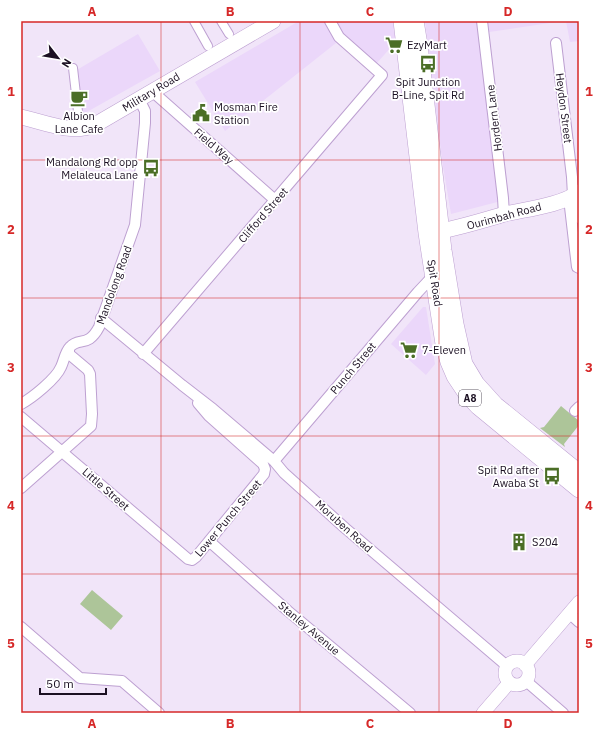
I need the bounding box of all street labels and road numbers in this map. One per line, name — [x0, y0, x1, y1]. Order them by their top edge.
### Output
street label: Military Road — [120, 69, 182, 115]
street label: Heydon Street — [553, 72, 575, 144]
street label: Hordern Lane — [483, 84, 505, 152]
street label: Field Way — [191, 125, 237, 167]
street label: Clifford Street — [235, 184, 291, 246]
street label: Ourimbah Road — [465, 199, 543, 233]
street label: Mandolong Road — [93, 244, 135, 326]
street label: Spit Road — [424, 259, 446, 307]
street label: Punch Street — [327, 339, 379, 397]
road number: A8 — [459, 390, 481, 406]
street label: Little Street — [80, 465, 132, 513]
street label: Lower Punch Street — [192, 477, 264, 559]
street label: Moruben Road — [313, 497, 375, 555]
street label: Stanley Avenue — [275, 598, 343, 658]

